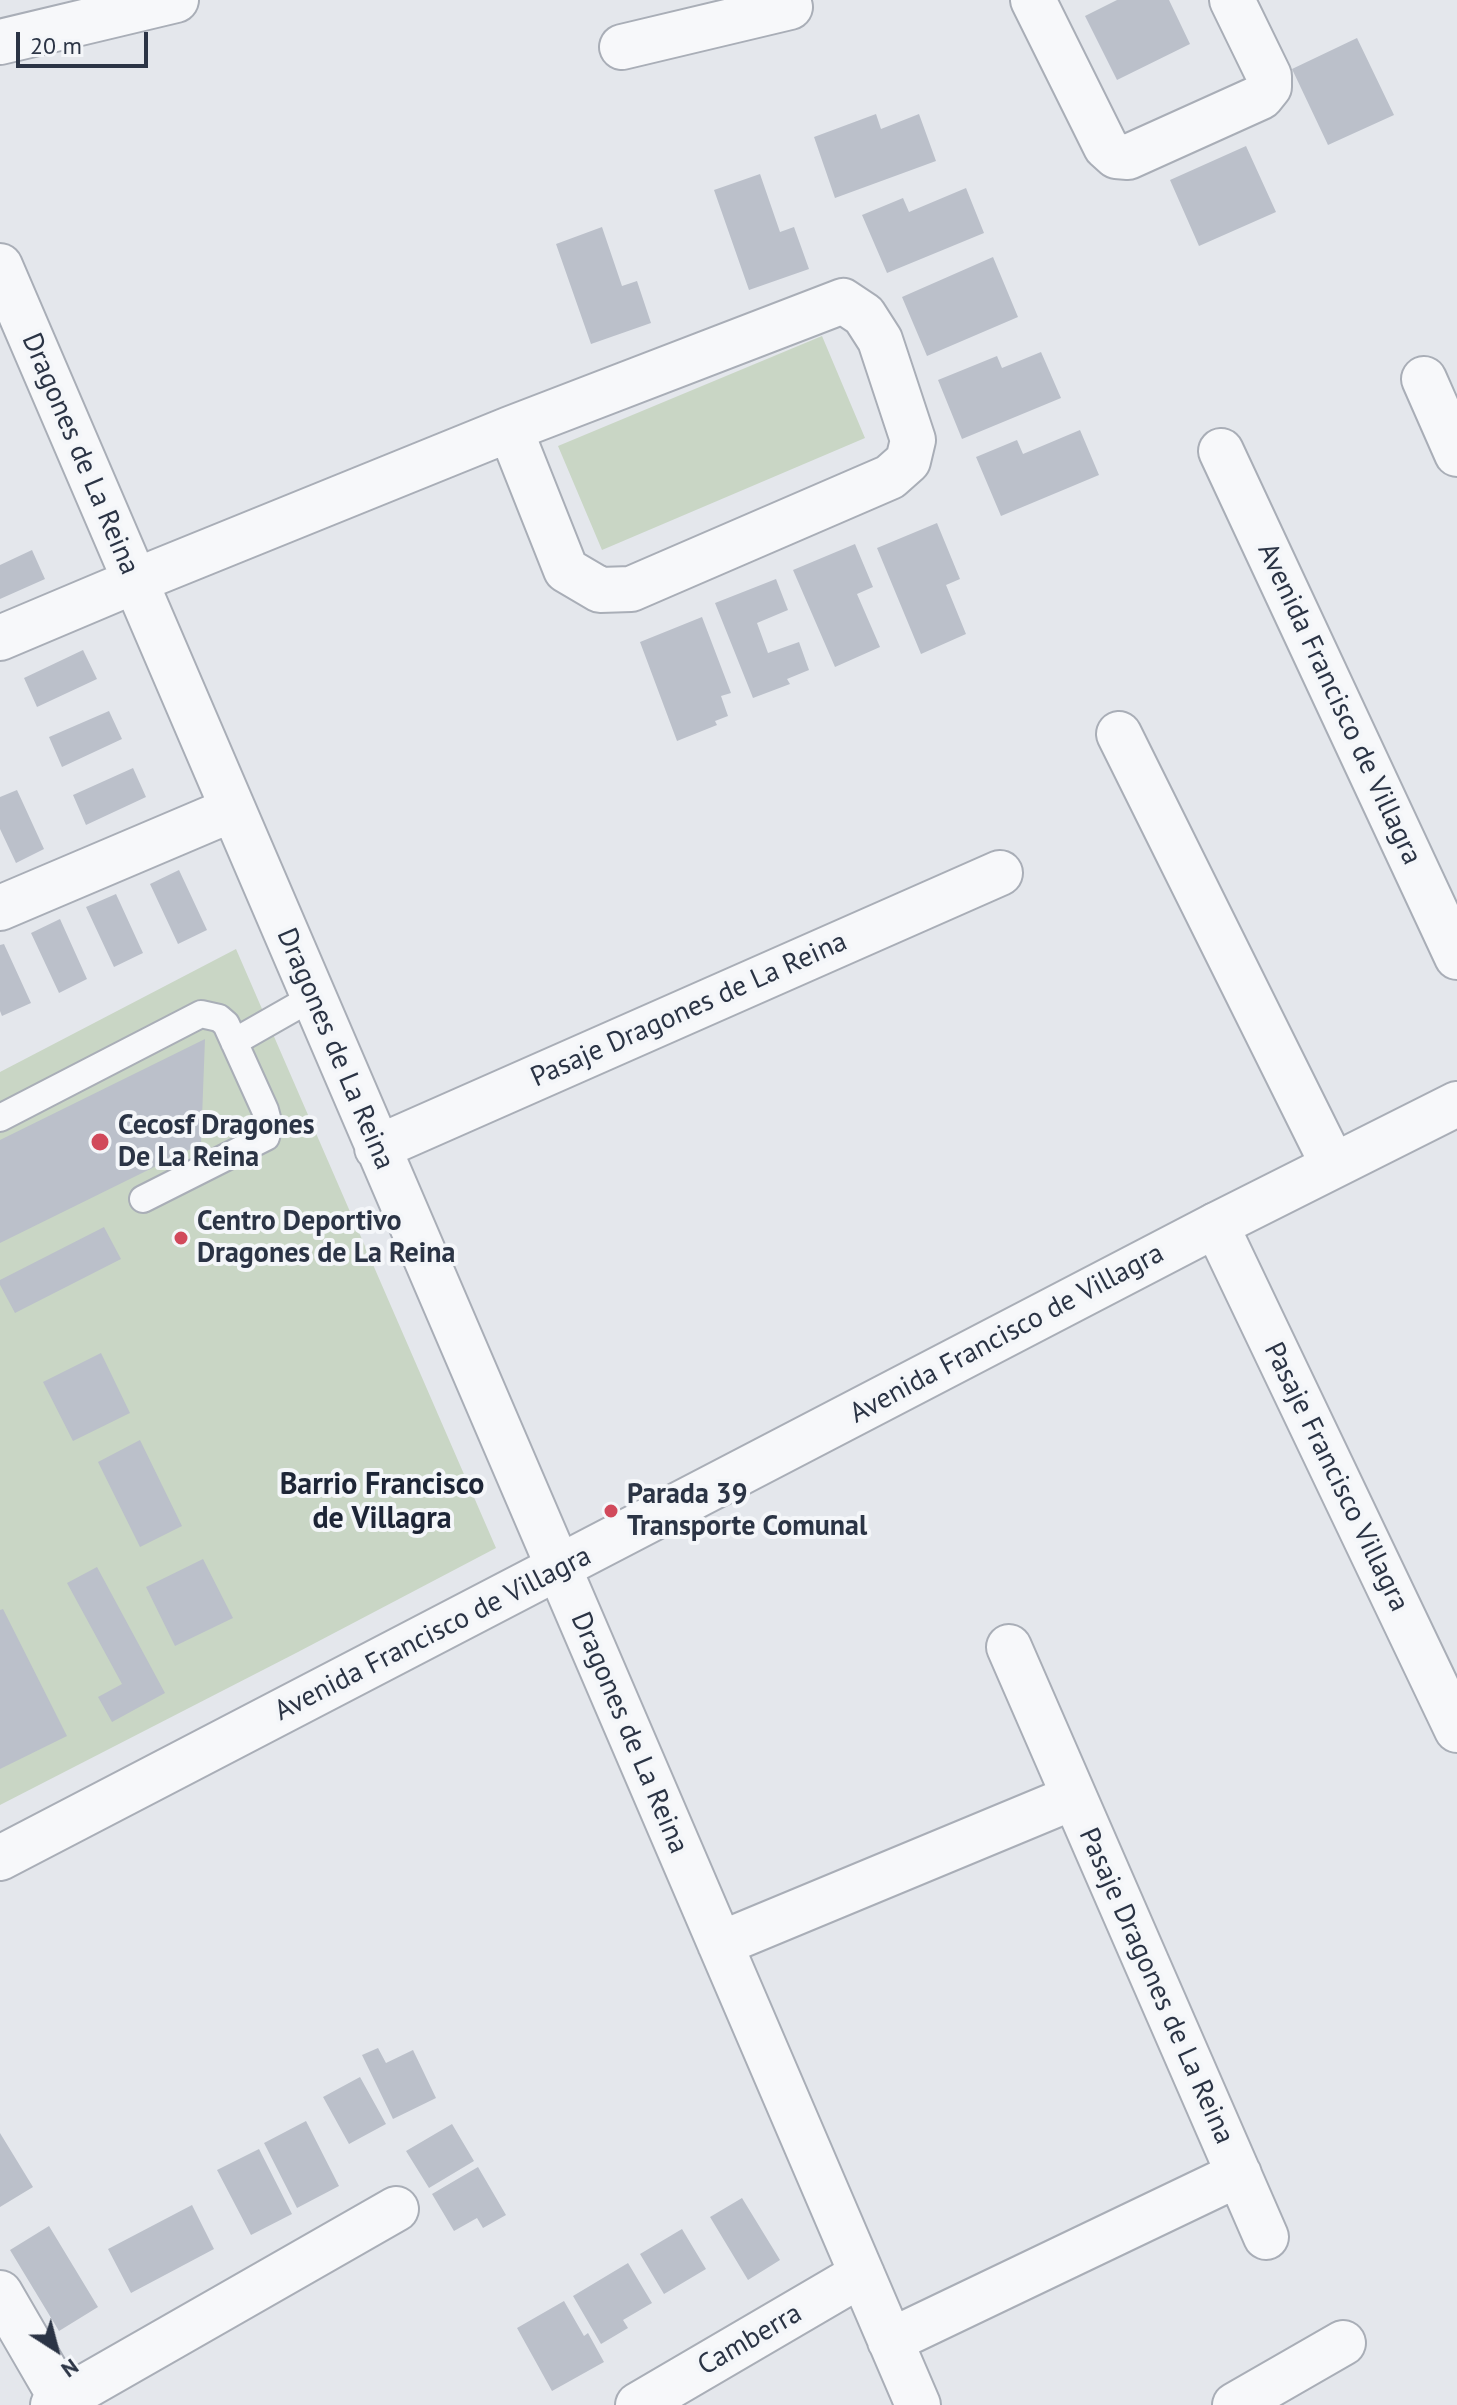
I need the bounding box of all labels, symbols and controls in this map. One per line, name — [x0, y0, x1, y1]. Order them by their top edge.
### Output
scale bar — [20, 16, 152, 66]
text: 20 m — [30, 30, 82, 61]
street label: Dragones de La Reina — [14, 328, 146, 580]
street label: Avenida Francisco de Villagra — [1250, 538, 1428, 870]
street label: Dragones de La Reina — [269, 923, 401, 1175]
street label: Pasaje Dragones de La Reina — [526, 925, 852, 1095]
place label: Cecosf Dragones De La Reina — [118, 1109, 314, 1175]
marker: Cecosf Dragones De La Reina — [89, 1131, 111, 1153]
place label: Centro Deportivo Dragones de La Reina — [197, 1205, 455, 1271]
marker: Centro Deportivo Dragones de La Reina — [172, 1229, 190, 1247]
street label: Avenida Francisco de Villagra — [844, 1237, 1170, 1431]
street label: Pasaje Francisco Villagra — [1256, 1337, 1416, 1617]
district label: Barrio Francisco de Villagra — [280, 1467, 484, 1538]
place label: Parada 39 Transporte Comunal — [627, 1478, 867, 1544]
marker: Parada 39 Transporte Comunal — [602, 1502, 620, 1520]
street label: Avenida Francisco de Villagra — [269, 1539, 597, 1729]
street label: Dragones de La Reina — [563, 1607, 695, 1859]
street label: Pasaje Dragones de La Reina — [1071, 1823, 1241, 2149]
street label: Camberra — [692, 2297, 808, 2383]
north arrow — [16, 2309, 96, 2389]
text: N — [56, 2353, 84, 2384]

